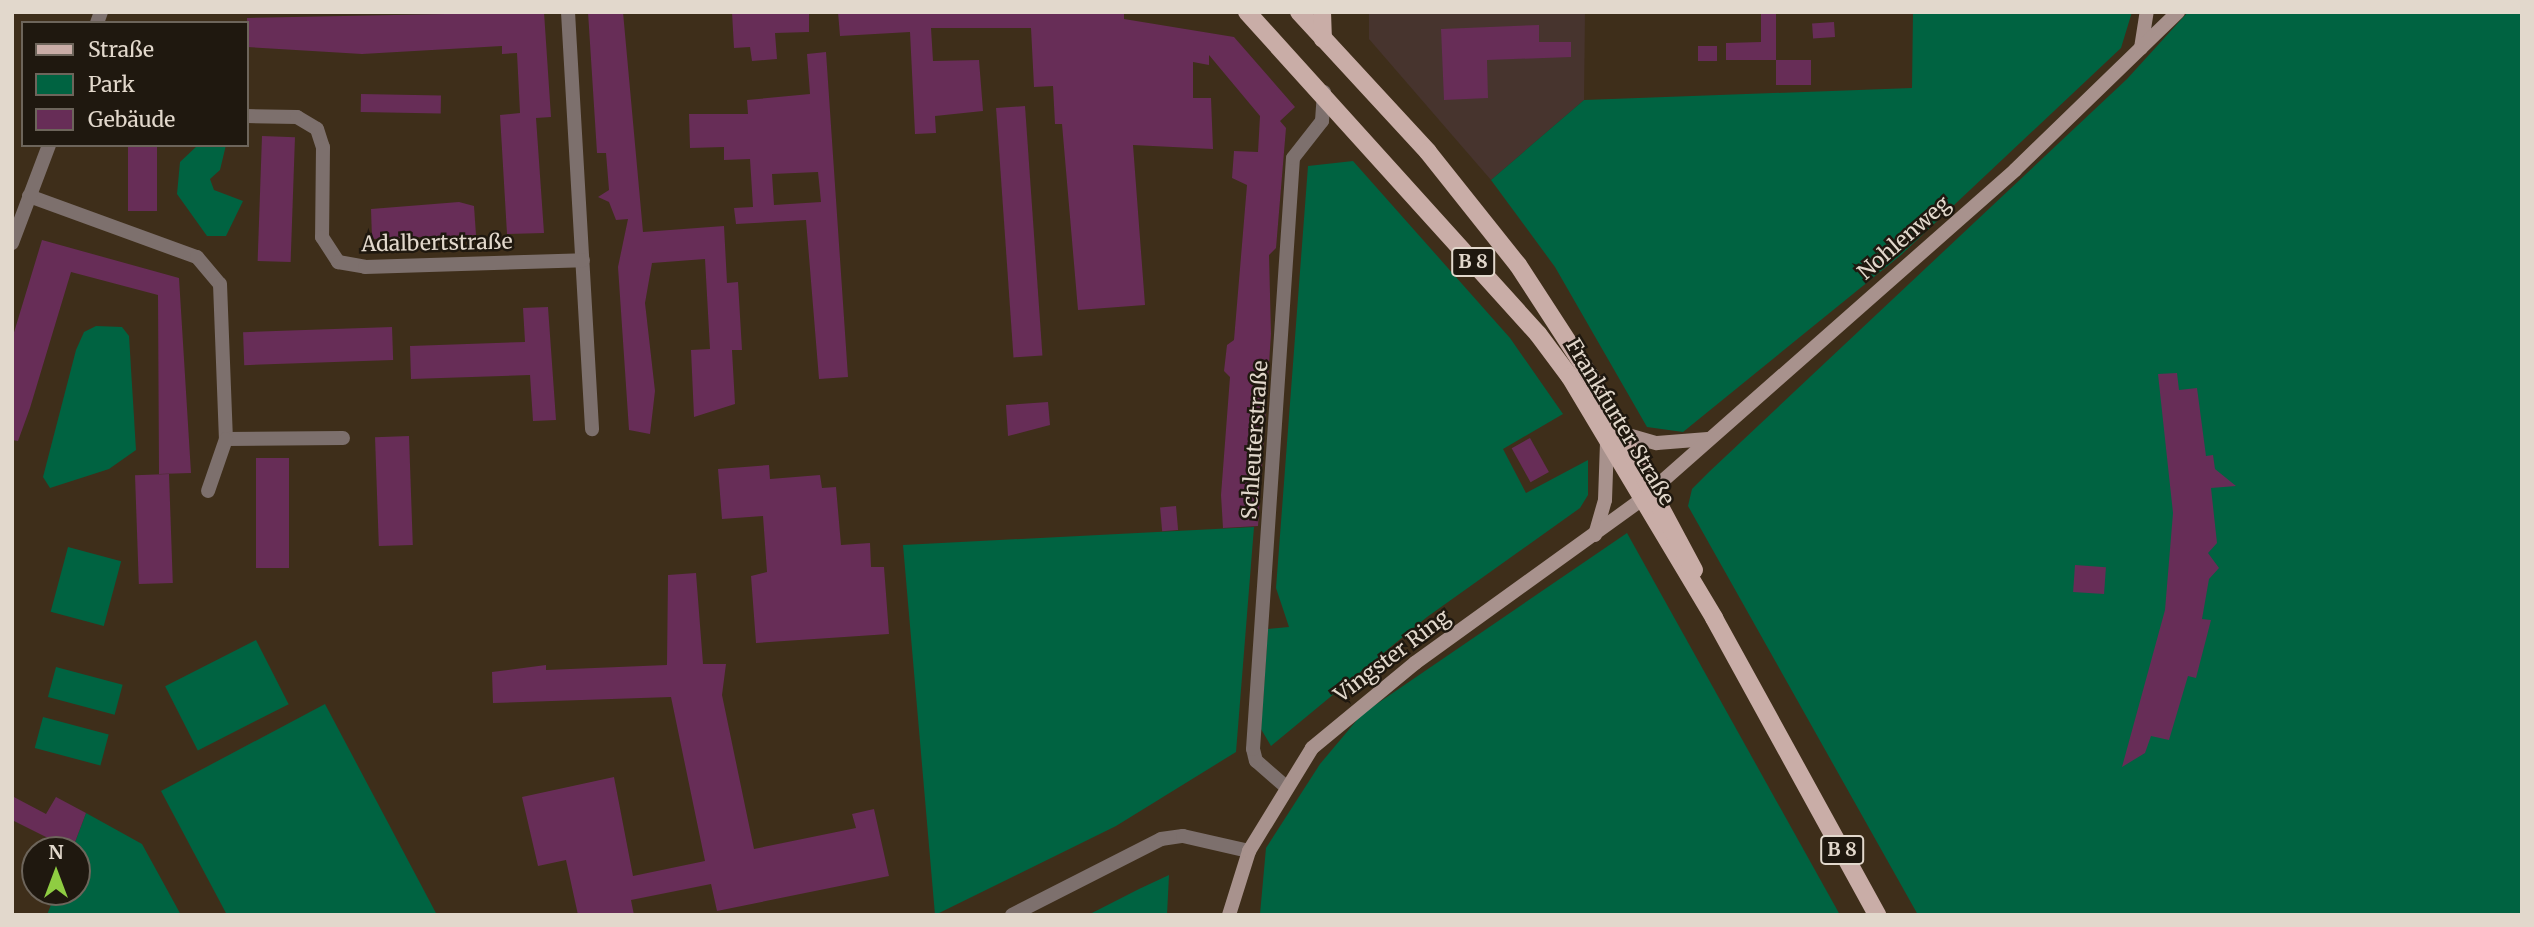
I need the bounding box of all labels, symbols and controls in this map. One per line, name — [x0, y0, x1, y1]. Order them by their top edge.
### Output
legend — [21, 21, 248, 147]
text: Straße — [88, 36, 154, 63]
text: Park — [88, 71, 135, 98]
text: Gebäude — [88, 106, 175, 133]
street label: Nohlenweg — [1853, 191, 1955, 285]
street label: Adalbertstraße — [361, 229, 513, 257]
road number: B 8 — [1450, 246, 1496, 278]
street label: Frankfurter Straße — [1560, 334, 1680, 510]
street label: Schleuterstraße — [1237, 360, 1273, 520]
street label: Vingster Ring — [1329, 604, 1455, 708]
road number: B 8 — [1819, 834, 1865, 866]
north arrow — [21, 836, 91, 906]
text: N — [48, 840, 64, 864]

